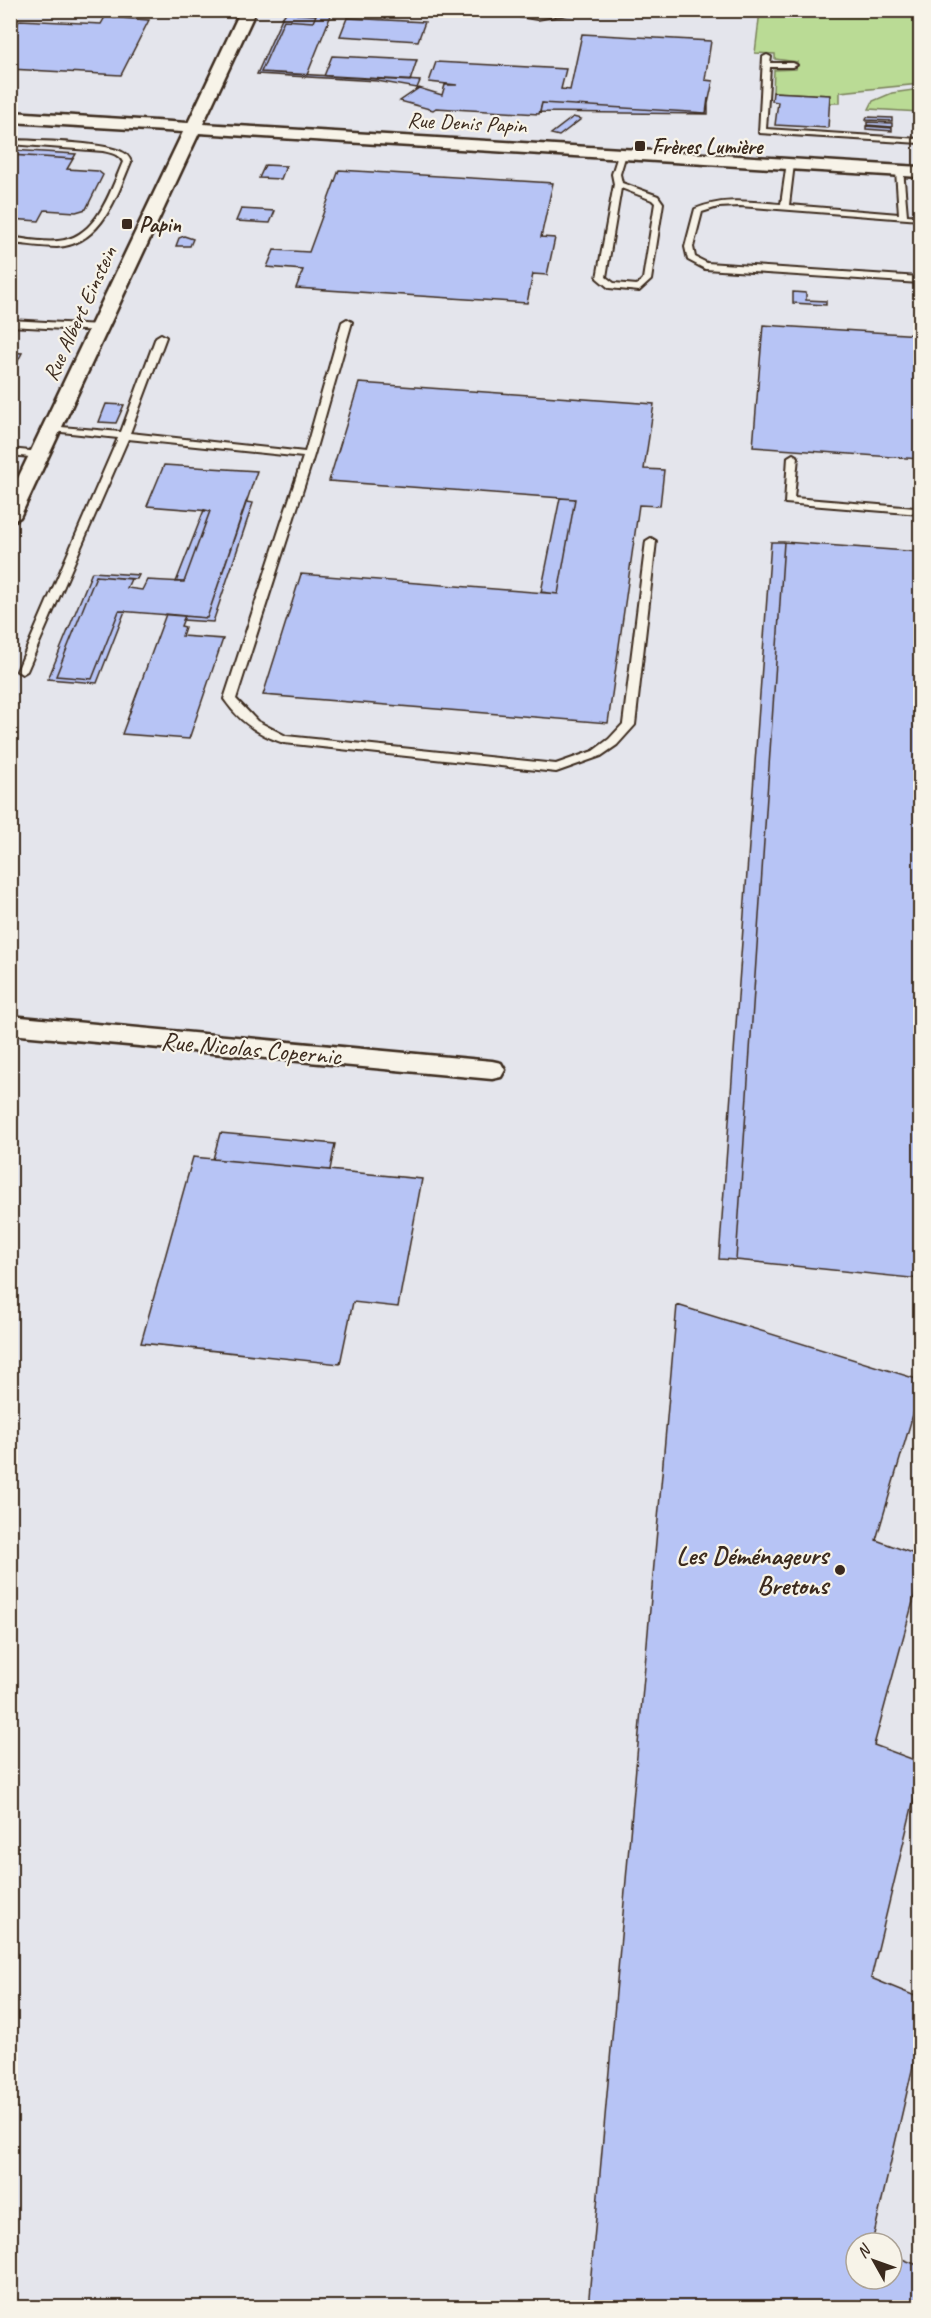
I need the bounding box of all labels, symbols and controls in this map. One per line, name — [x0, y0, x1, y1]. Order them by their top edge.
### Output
street label: Rue Denis Papin — [407, 106, 528, 140]
place label: Frères Lumière — [652, 133, 765, 161]
marker: Frères Lumière — [633, 139, 647, 153]
place label: Papin — [139, 211, 182, 239]
marker: Papin — [120, 217, 134, 231]
street label: Rue Albert Einstein — [36, 242, 123, 385]
street label: Rue Nicolas Copernic — [160, 1024, 344, 1073]
place label: Les Déménageurs Bretons — [676, 1539, 831, 1602]
marker: Les Déménageurs Bretons — [833, 1563, 847, 1577]
north arrow — [844, 2231, 904, 2291]
text: N — [852, 2239, 876, 2262]

